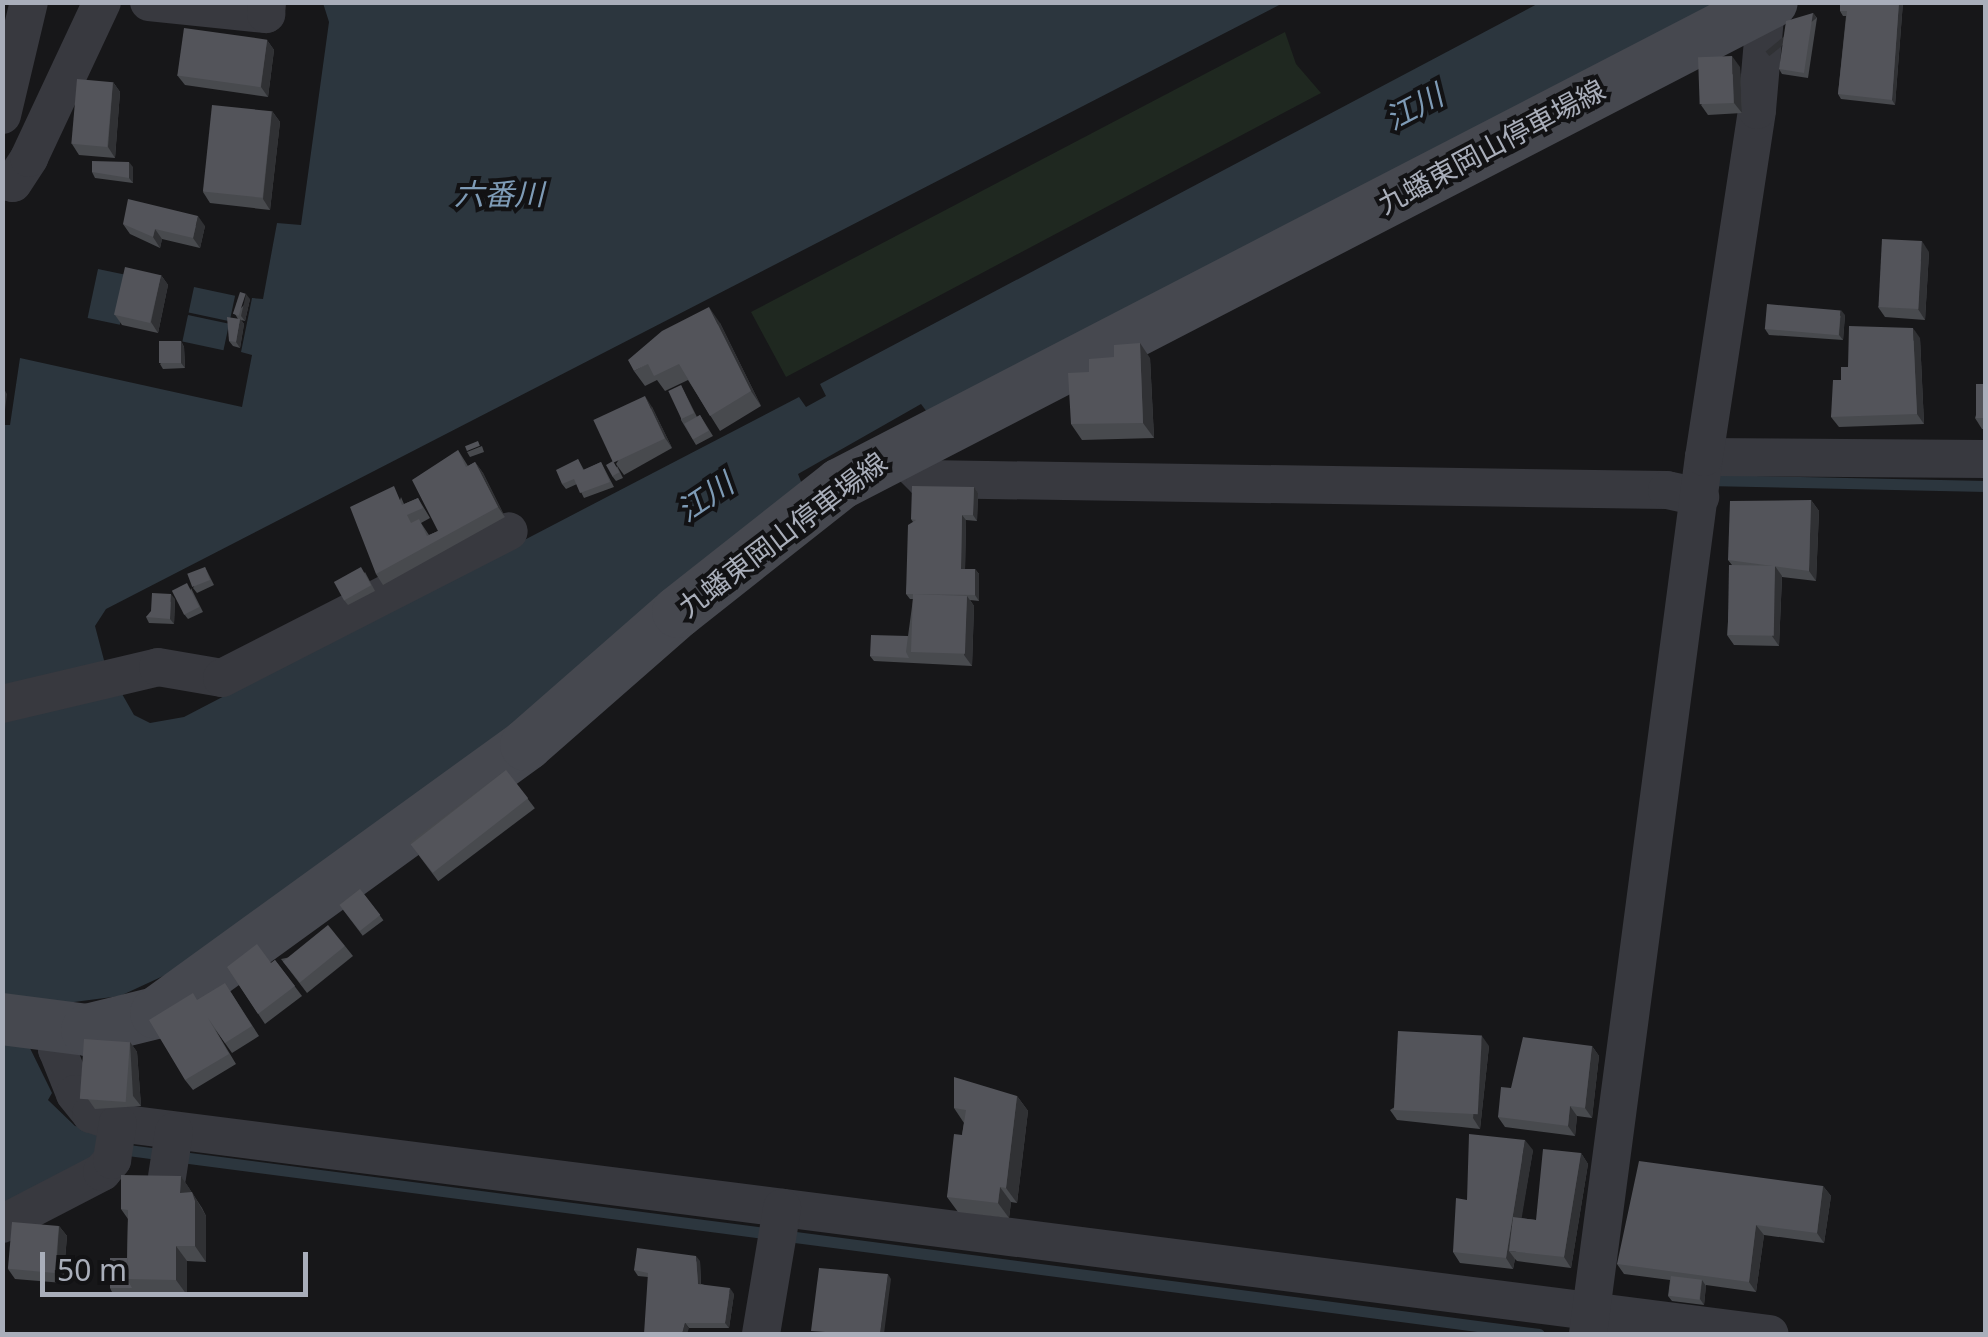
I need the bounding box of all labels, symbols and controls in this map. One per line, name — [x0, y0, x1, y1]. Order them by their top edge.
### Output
street label: 九蟠東岡山停車場線 — [1372, 72, 1610, 220]
water label: 江川 — [1379, 77, 1449, 137]
water label: 六番川 — [454, 176, 544, 212]
street label: 九蟠東岡山停車場線 — [671, 445, 893, 623]
water label: 江川 — [670, 465, 740, 529]
scale bar — [45, 1232, 312, 1294]
text: 50 m — [57, 1249, 127, 1290]

